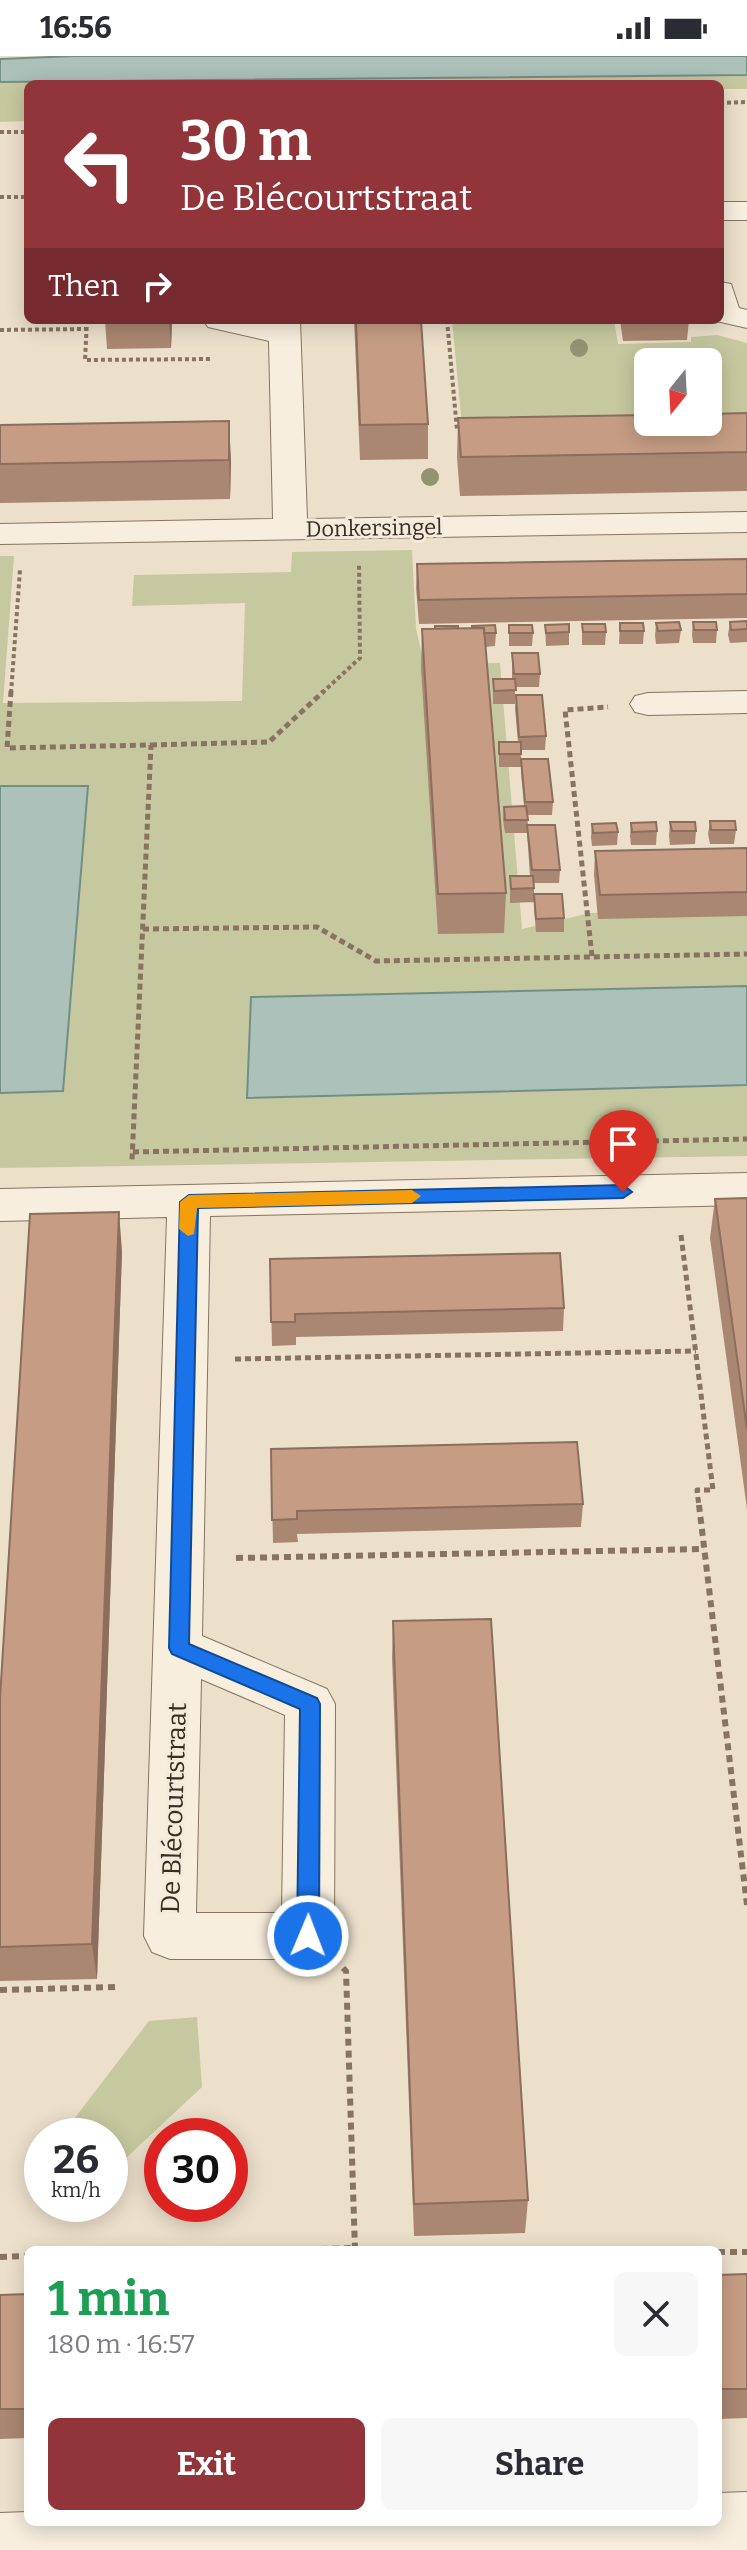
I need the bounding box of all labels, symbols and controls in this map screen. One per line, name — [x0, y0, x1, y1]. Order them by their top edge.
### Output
text: 16:56 — [40, 10, 112, 46]
text: 30 m — [180, 108, 311, 175]
icon: left — [48, 112, 152, 216]
text: De Blécourtstraat — [180, 176, 472, 220]
icon: right — [135, 264, 179, 308]
text: Then — [48, 268, 119, 304]
north arrow — [634, 348, 722, 436]
map controls — [634, 348, 722, 436]
street label: Donkersingel — [305, 513, 443, 543]
pin — [589, 1110, 657, 1192]
icon: arrive — [601, 1122, 645, 1166]
street label: De Blécourtstraat — [155, 1701, 193, 1914]
position arrow — [266, 1894, 350, 1978]
speed limit sign: 30 — [144, 2118, 248, 2222]
text: 26 — [53, 2136, 99, 2184]
text: km/h — [51, 2178, 101, 2202]
text: 1 min — [48, 2270, 169, 2328]
button: close — [614, 2272, 698, 2356]
text: 180 m · 16:57 — [48, 2329, 194, 2360]
button: Exit — [48, 2418, 365, 2510]
button: Share — [381, 2418, 698, 2510]

